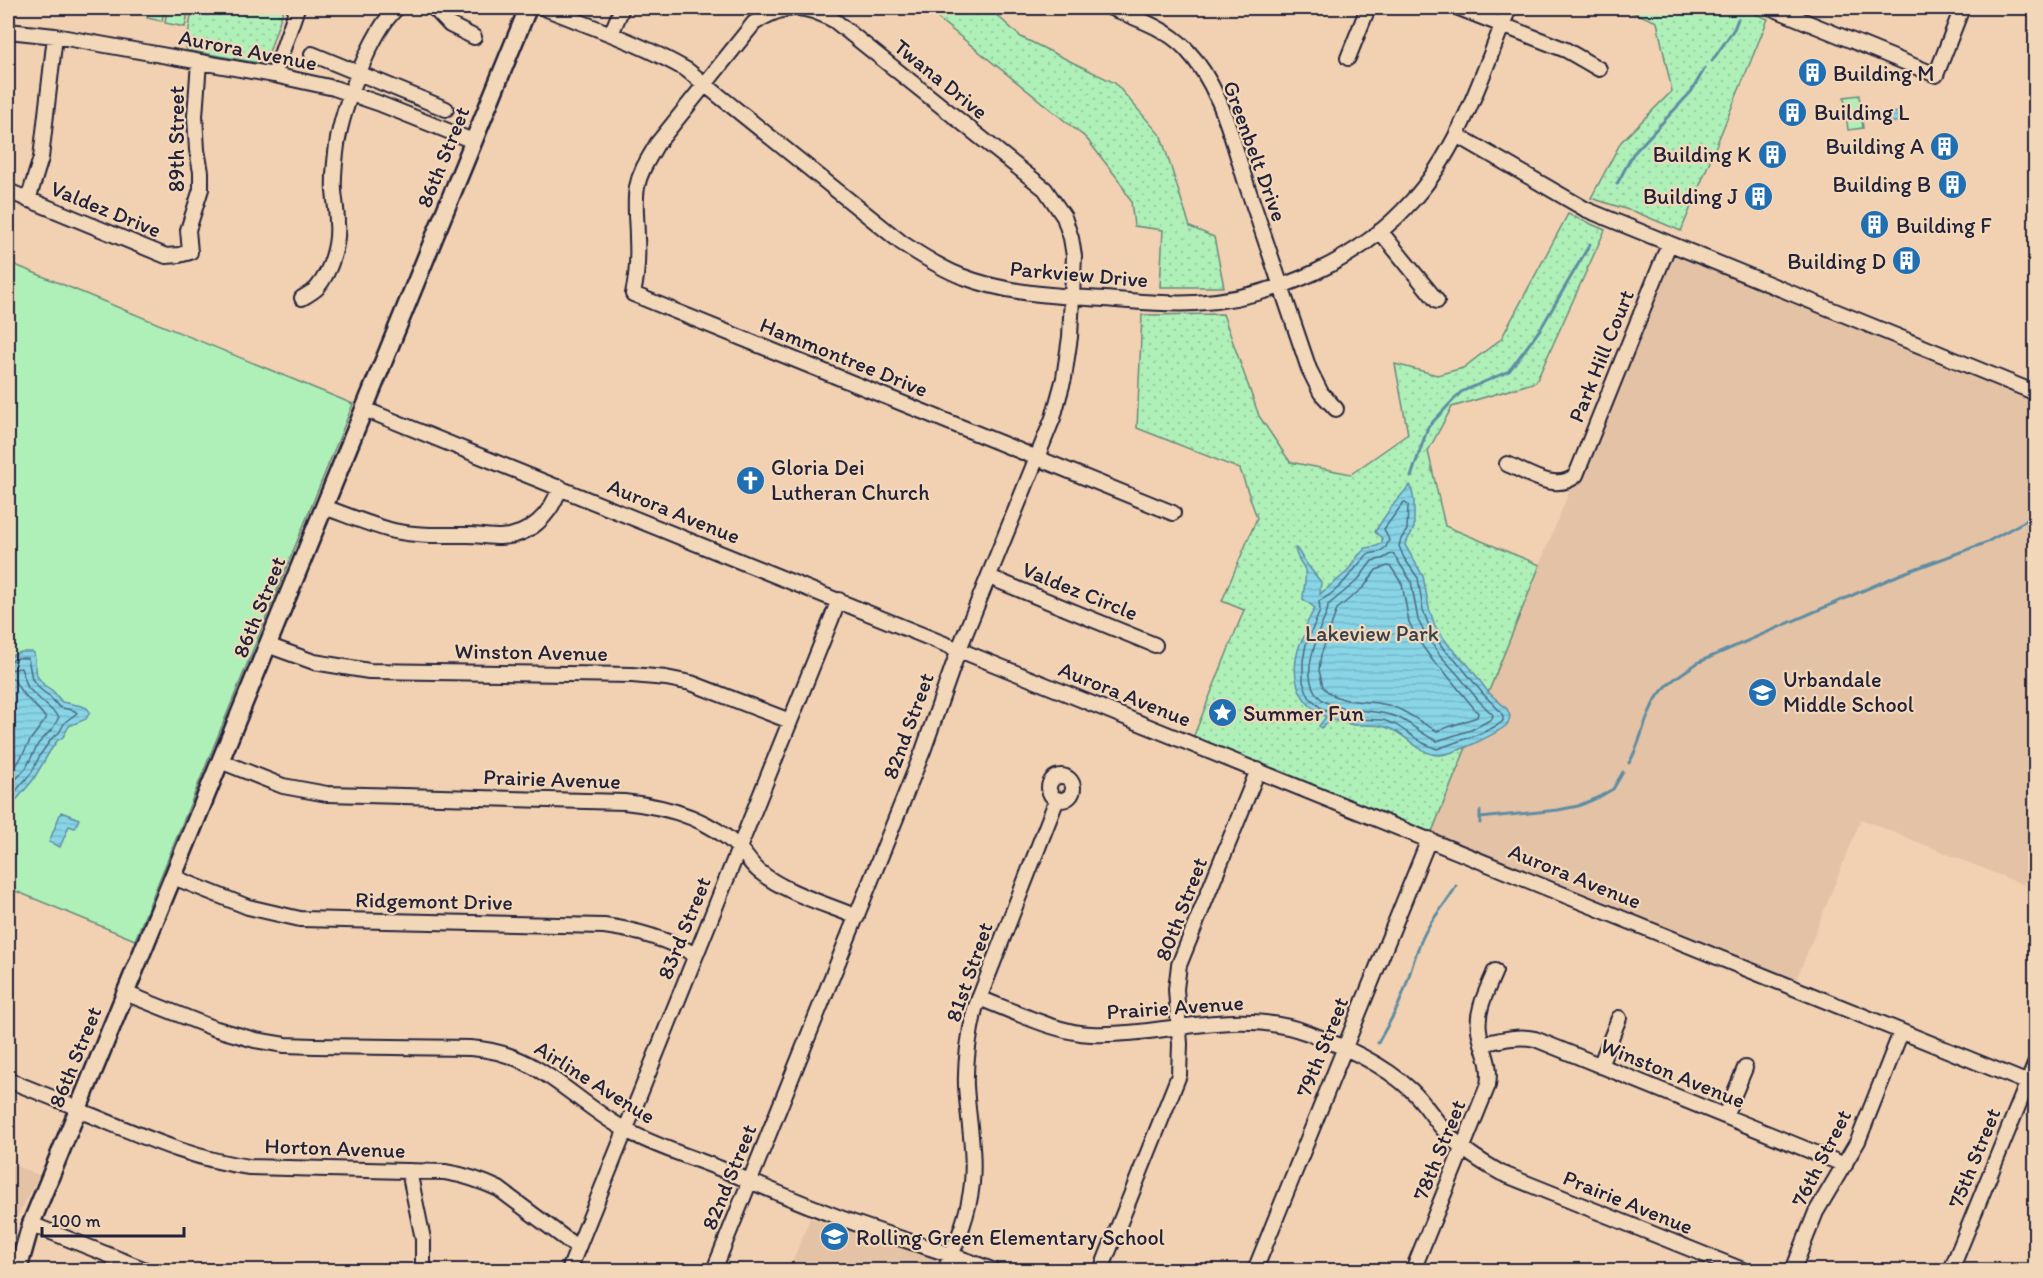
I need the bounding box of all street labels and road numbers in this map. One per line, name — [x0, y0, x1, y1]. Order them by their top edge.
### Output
street label: Aurora Avenue — [176, 23, 320, 77]
street label: Twana Drive — [889, 33, 993, 125]
street label: Greenbelt Drive — [1217, 77, 1293, 225]
street label: 89th Street — [163, 86, 190, 192]
street label: 86th Street — [410, 102, 476, 212]
street label: Valdez Drive — [47, 175, 165, 243]
street label: Parkview Drive — [1009, 255, 1149, 293]
street label: Park Hill Court — [1562, 286, 1640, 426]
street label: Hammontree Drive — [756, 311, 932, 403]
street label: Aurora Avenue — [604, 472, 744, 550]
street label: 86th Street — [226, 552, 292, 662]
street label: Valdez Circle — [1018, 556, 1142, 626]
street label: Winston Avenue — [454, 637, 608, 667]
street label: Aurora Avenue — [1055, 655, 1195, 733]
street label: 82nd Street — [876, 669, 940, 783]
street label: Prairie Avenue — [483, 763, 621, 795]
street label: Aurora Avenue — [1505, 837, 1645, 915]
street label: 80th Street — [1149, 853, 1213, 965]
street label: 83rd Street — [651, 873, 717, 983]
street label: Ridgemont Drive — [355, 886, 513, 916]
street label: 81st Street — [939, 919, 999, 1025]
street label: Prairie Avenue — [1105, 989, 1245, 1025]
street label: 79th Street — [1290, 993, 1354, 1101]
street label: 86th Street — [42, 1002, 108, 1112]
street label: Winston Avenue — [1597, 1032, 1749, 1114]
street label: Airline Avenue — [530, 1034, 660, 1130]
street label: 78th Street — [1407, 1096, 1471, 1204]
street label: 75th Street — [1942, 1104, 2006, 1212]
street label: 76th Street — [1785, 1105, 1857, 1211]
street label: 82nd Street — [696, 1120, 762, 1234]
street label: Horton Avenue — [264, 1132, 406, 1164]
street label: Prairie Avenue — [1559, 1164, 1697, 1240]

